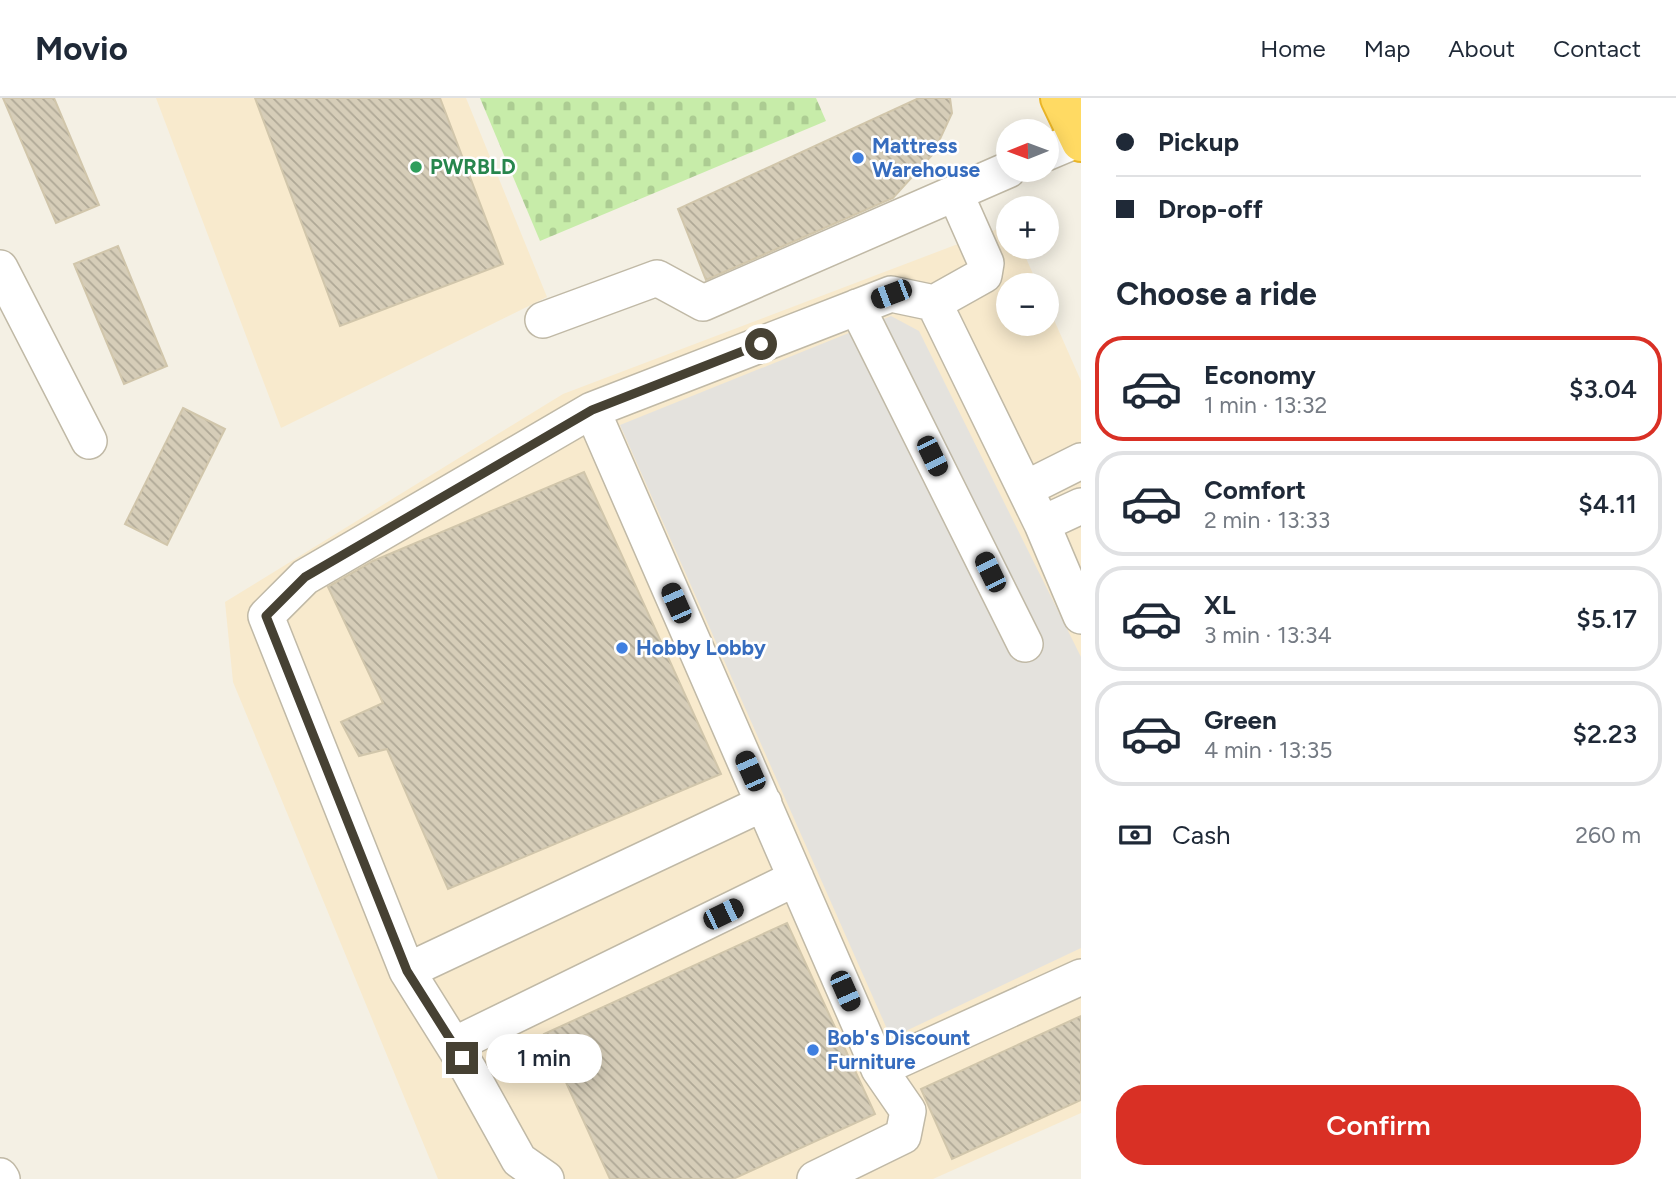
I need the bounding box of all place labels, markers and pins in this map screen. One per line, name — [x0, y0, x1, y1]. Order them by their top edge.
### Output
place label: Mattress Warehouse — [872, 133, 980, 182]
marker: Mattress Warehouse — [850, 150, 866, 166]
place label: PWRBLD — [430, 154, 516, 179]
marker: PWRBLD — [408, 159, 424, 175]
place label: Hobby Lobby — [636, 635, 767, 660]
marker: Hobby Lobby — [614, 640, 630, 656]
place label: Bob's Discount Furniture — [827, 1025, 970, 1074]
marker: Bob's Discount Furniture — [805, 1042, 821, 1058]

